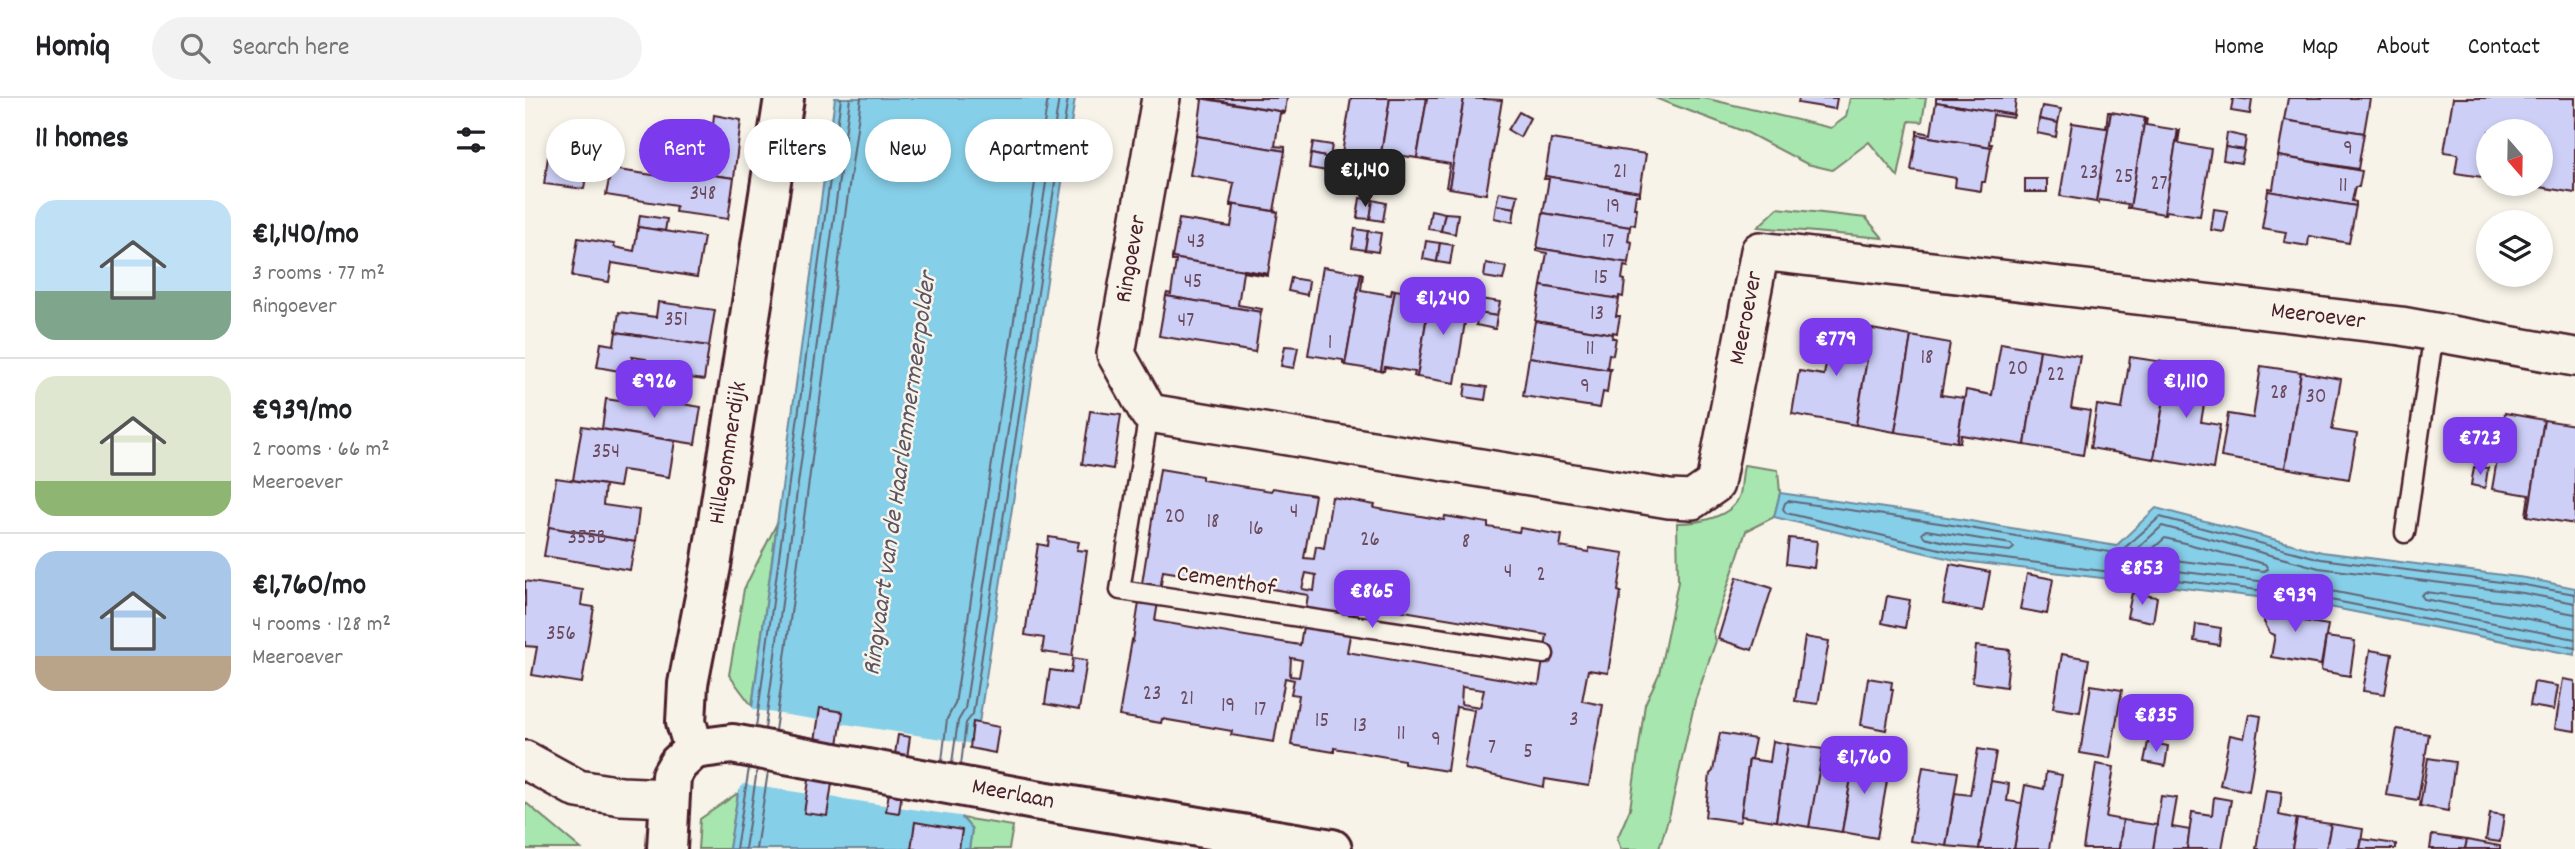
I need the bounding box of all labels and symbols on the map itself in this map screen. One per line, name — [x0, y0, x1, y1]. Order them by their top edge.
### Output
north arrow — [2476, 119, 2553, 196]
house number: 9 — [2343, 135, 2353, 165]
pin: €1,140 — [1308, 150, 1422, 209]
house number: 21 — [1613, 158, 1627, 188]
house number: 23 — [2080, 159, 2098, 189]
house number: 25 — [2115, 163, 2133, 193]
house number: 27 — [2150, 170, 2168, 200]
house number: 11 — [2338, 172, 2348, 202]
house number: 348 — [690, 180, 716, 210]
house number: 19 — [1606, 193, 1620, 223]
street label: Ringoever — [1108, 212, 1156, 305]
house number: 43 — [1187, 228, 1205, 258]
house number: 17 — [1602, 228, 1614, 258]
house number: 15 — [1594, 264, 1608, 294]
water label: Ringvaart van de Haarlemmermeerpolder — [854, 267, 948, 678]
house number: 45 — [1184, 268, 1202, 298]
street label: Meeroever — [1721, 268, 1773, 368]
pin: €1,240 — [1386, 278, 1500, 337]
street label: Meeroever — [2269, 294, 2367, 340]
house number: 13 — [1590, 300, 1604, 330]
house number: 351 — [664, 306, 688, 336]
house number: 47 — [1178, 307, 1194, 337]
pin: €779 — [1795, 318, 1877, 378]
house number: 1 — [1328, 329, 1332, 359]
house number: 11 — [1585, 335, 1595, 365]
house number: 18 — [1920, 344, 1934, 374]
house number: 20 — [2008, 355, 2028, 385]
pin: €926 — [613, 360, 695, 420]
pin: €1,110 — [2129, 360, 2243, 420]
house number: 22 — [2047, 361, 2065, 391]
house number: 9 — [1580, 373, 1590, 403]
street label: Hillegommerdijk — [701, 379, 757, 527]
house number: 28 — [2270, 379, 2288, 409]
house number: 30 — [2306, 383, 2326, 413]
pin: €723 — [2439, 418, 2521, 477]
house number: 354 — [592, 438, 620, 468]
house number: 4 — [1290, 498, 1298, 528]
house number: 20 — [1165, 503, 1185, 533]
house number: 18 — [1206, 508, 1220, 538]
house number: 16 — [1249, 515, 1263, 545]
house number: 355B — [568, 524, 606, 554]
house number: 26 — [1360, 526, 1380, 556]
house number: 8 — [1462, 528, 1470, 558]
pin: €853 — [2101, 547, 2183, 607]
street label: Cementhof — [1174, 557, 1278, 607]
house number: 4 — [1504, 558, 1512, 588]
house number: 2 — [1536, 561, 1546, 591]
pin: €865 — [1331, 570, 1413, 630]
pin: €939 — [2254, 574, 2336, 634]
house number: 356 — [546, 620, 576, 650]
house number: 23 — [1143, 680, 1161, 710]
house number: 21 — [1180, 685, 1194, 715]
house number: 19 — [1221, 692, 1235, 722]
pin: €835 — [2115, 694, 2197, 754]
house number: 17 — [1254, 696, 1266, 726]
house number: 3 — [1569, 706, 1579, 736]
house number: 15 — [1315, 707, 1329, 737]
house number: 13 — [1353, 712, 1367, 742]
house number: 11 — [1396, 720, 1406, 750]
house number: 9 — [1431, 726, 1441, 756]
house number: 7 — [1488, 734, 1496, 764]
pin: €1,760 — [1807, 736, 1921, 796]
house number: 5 — [1523, 738, 1533, 768]
street label: Meerlaan — [969, 770, 1057, 820]

